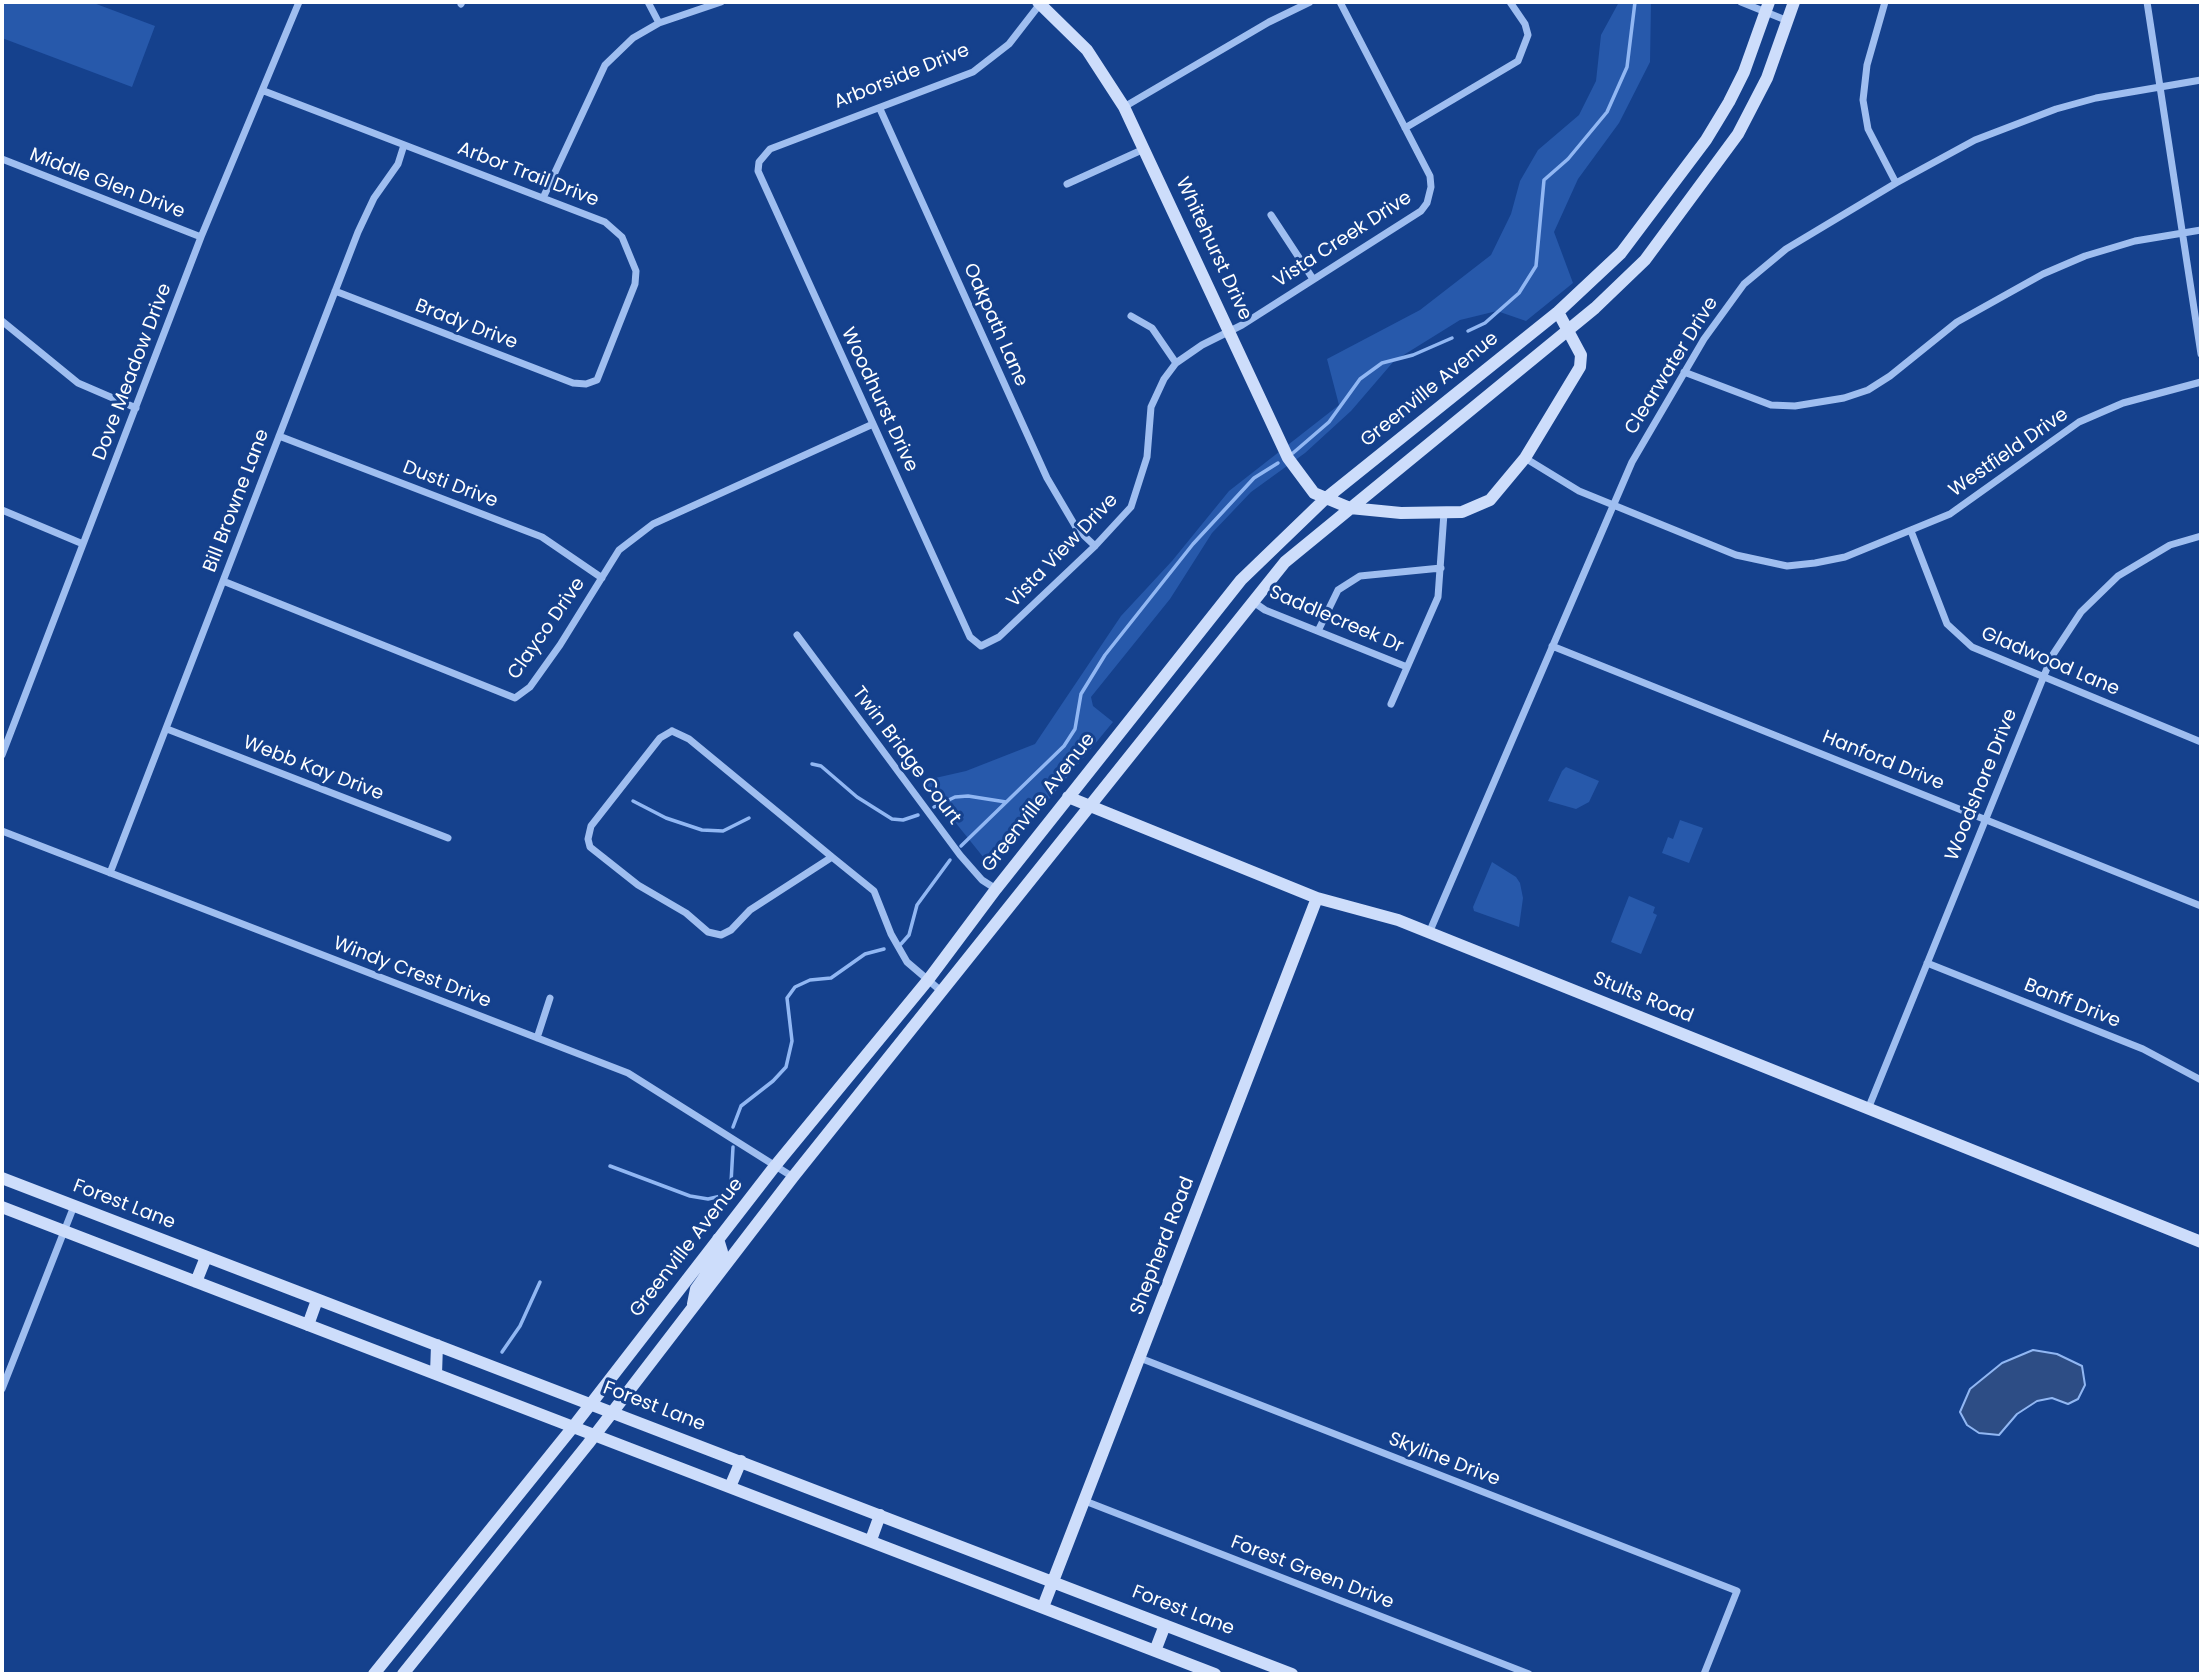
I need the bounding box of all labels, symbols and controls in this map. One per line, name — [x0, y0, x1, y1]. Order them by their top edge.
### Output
street label: Arborside Drive — [831, 39, 973, 115]
street label: Arbor Trail Drive — [454, 138, 602, 212]
street label: Middle Glen Drive — [26, 144, 188, 224]
street label: Whitehurst Drive — [1170, 174, 1256, 324]
street label: Vista Creek Drive — [1270, 187, 1416, 293]
street label: Oakpath Lane — [958, 260, 1032, 390]
street label: Dove Meadow Drive — [89, 280, 177, 464]
street label: Clearwater Drive — [1620, 293, 1724, 439]
street label: Brady Drive — [412, 295, 520, 355]
street label: Woodhurst Drive — [836, 324, 922, 476]
street label: Greenville Avenue — [1357, 328, 1503, 452]
street label: Westfield Drive — [1945, 403, 2073, 503]
street label: Bill Browne Lane — [199, 426, 275, 576]
street label: Dusti Drive — [399, 456, 501, 514]
street label: Vista View Drive — [1003, 489, 1123, 613]
street label: Clayco Drive — [503, 574, 591, 684]
street label: Saddlecreek Dr — [1265, 581, 1407, 659]
street label: Gladwood Lane — [1977, 623, 2123, 701]
street label: Twin Bridge Court — [847, 683, 965, 829]
street label: Woodshore Drive — [1941, 706, 2023, 864]
street label: Hanford Drive — [1819, 726, 1947, 796]
street label: Greenville Avenue — [978, 729, 1100, 877]
street label: Webb Kay Drive — [239, 732, 387, 806]
street label: Windy Crest Drive — [330, 932, 494, 1014]
street label: Stults Road — [1589, 968, 1697, 1028]
street label: Banff Drive — [2021, 974, 2123, 1034]
street label: Greenville Avenue — [626, 1174, 748, 1322]
street label: Shepherd Road — [1126, 1174, 1200, 1318]
street label: Forest Lane — [70, 1175, 178, 1235]
street label: Forest Lane — [600, 1377, 708, 1437]
street label: Skyline Drive — [1385, 1428, 1503, 1492]
street label: Forest Green Drive — [1227, 1531, 1397, 1615]
street label: Forest Lane — [1129, 1581, 1237, 1641]

